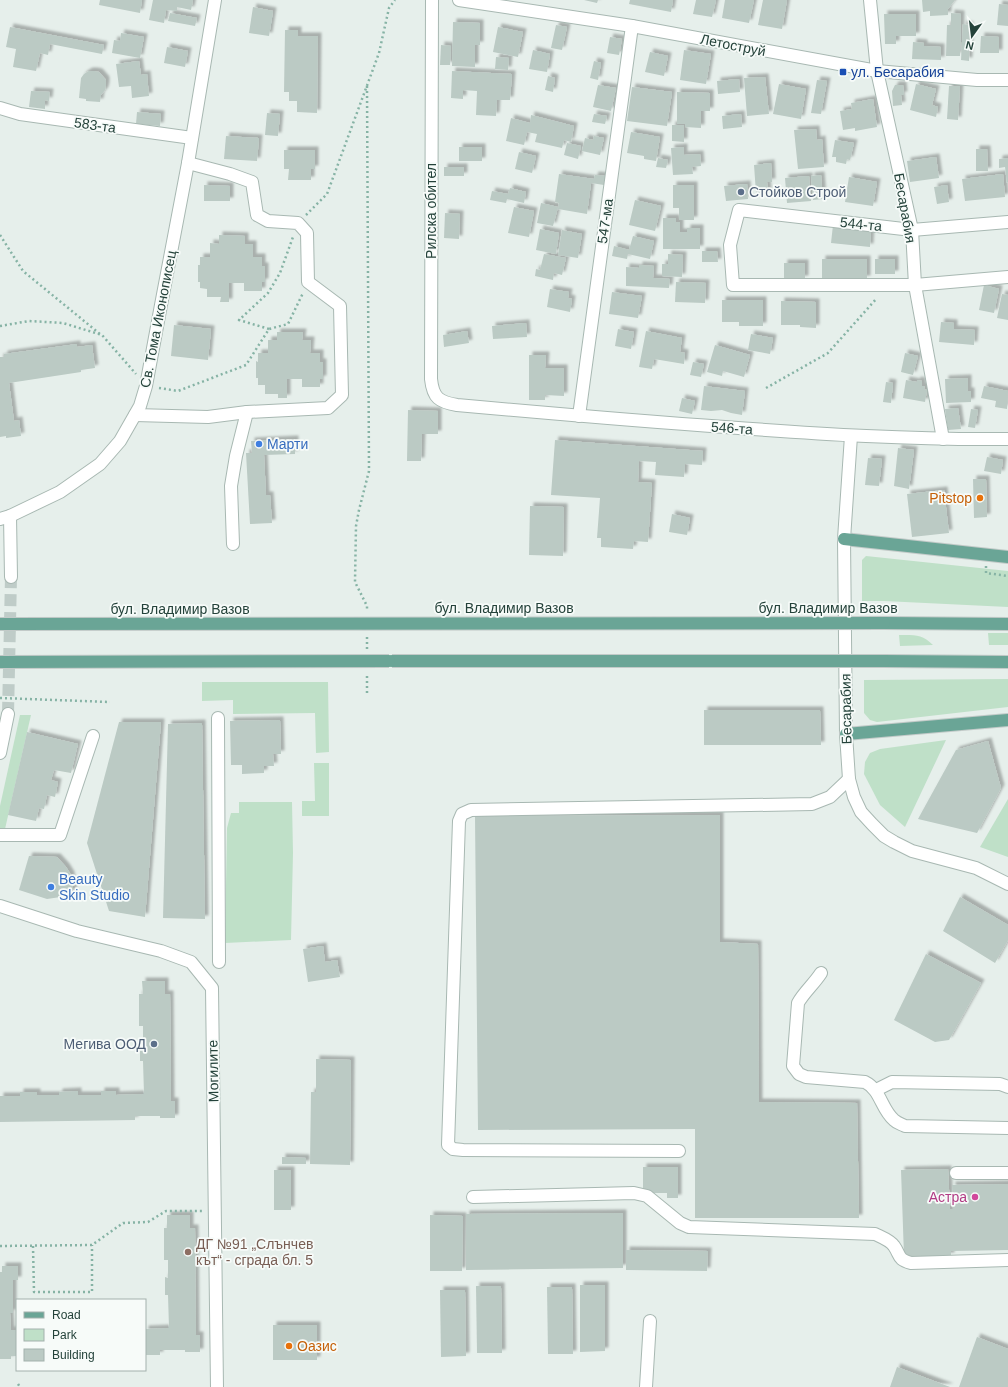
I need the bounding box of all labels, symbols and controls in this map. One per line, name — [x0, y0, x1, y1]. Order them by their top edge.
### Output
north arrow — [952, 16, 992, 56]
street label: Летоструй — [699, 31, 767, 59]
text: N — [964, 39, 975, 52]
place label: ул. Бесарабия — [851, 64, 944, 80]
marker: ул. Бесарабия — [838, 67, 848, 77]
street label: 583-та — [73, 114, 117, 136]
street label: Рилска обител — [423, 163, 439, 259]
street label: Бесарабия — [891, 172, 919, 244]
place label: Стойков Строй — [749, 184, 846, 200]
marker: Стойков Строй — [736, 187, 746, 197]
street label: 547-ма — [594, 197, 616, 245]
street label: 544-та — [839, 214, 883, 234]
street label: Св. Тома Иконописец — [137, 249, 179, 389]
street label: 546-та — [710, 419, 754, 437]
place label: Марти — [267, 436, 308, 452]
marker: Марти — [254, 439, 264, 449]
place label: Pitstop — [929, 490, 972, 506]
marker: Pitstop — [975, 493, 985, 503]
street label: бул. Владимир Вазов — [434, 600, 574, 616]
street label: бул. Владимир Вазов — [758, 600, 898, 616]
street label: бул. Владимир Вазов — [110, 601, 250, 617]
street label: Бесарабия — [837, 673, 855, 745]
place label: Beauty Skin Studio — [59, 871, 130, 903]
marker: Beauty Skin Studio — [46, 882, 56, 892]
place label: Мегива ООД — [64, 1036, 147, 1052]
marker: Мегива ООД — [149, 1039, 159, 1049]
street label: Могилите — [204, 1039, 222, 1102]
place label: Астра — [929, 1189, 967, 1205]
marker: Астра — [970, 1192, 980, 1202]
place label: ДГ №91 „Слънчев кът“ - сграда бл. 5 — [196, 1236, 313, 1268]
marker: ДГ №91 „Слънчев кът“ - сграда бл. 5 — [183, 1247, 193, 1257]
legend — [16, 1299, 146, 1371]
text: Road — [52, 1308, 81, 1322]
text: Park — [52, 1328, 78, 1342]
place label: Оазис — [297, 1338, 337, 1354]
marker: Оазис — [284, 1341, 294, 1351]
text: Building — [52, 1348, 95, 1362]

